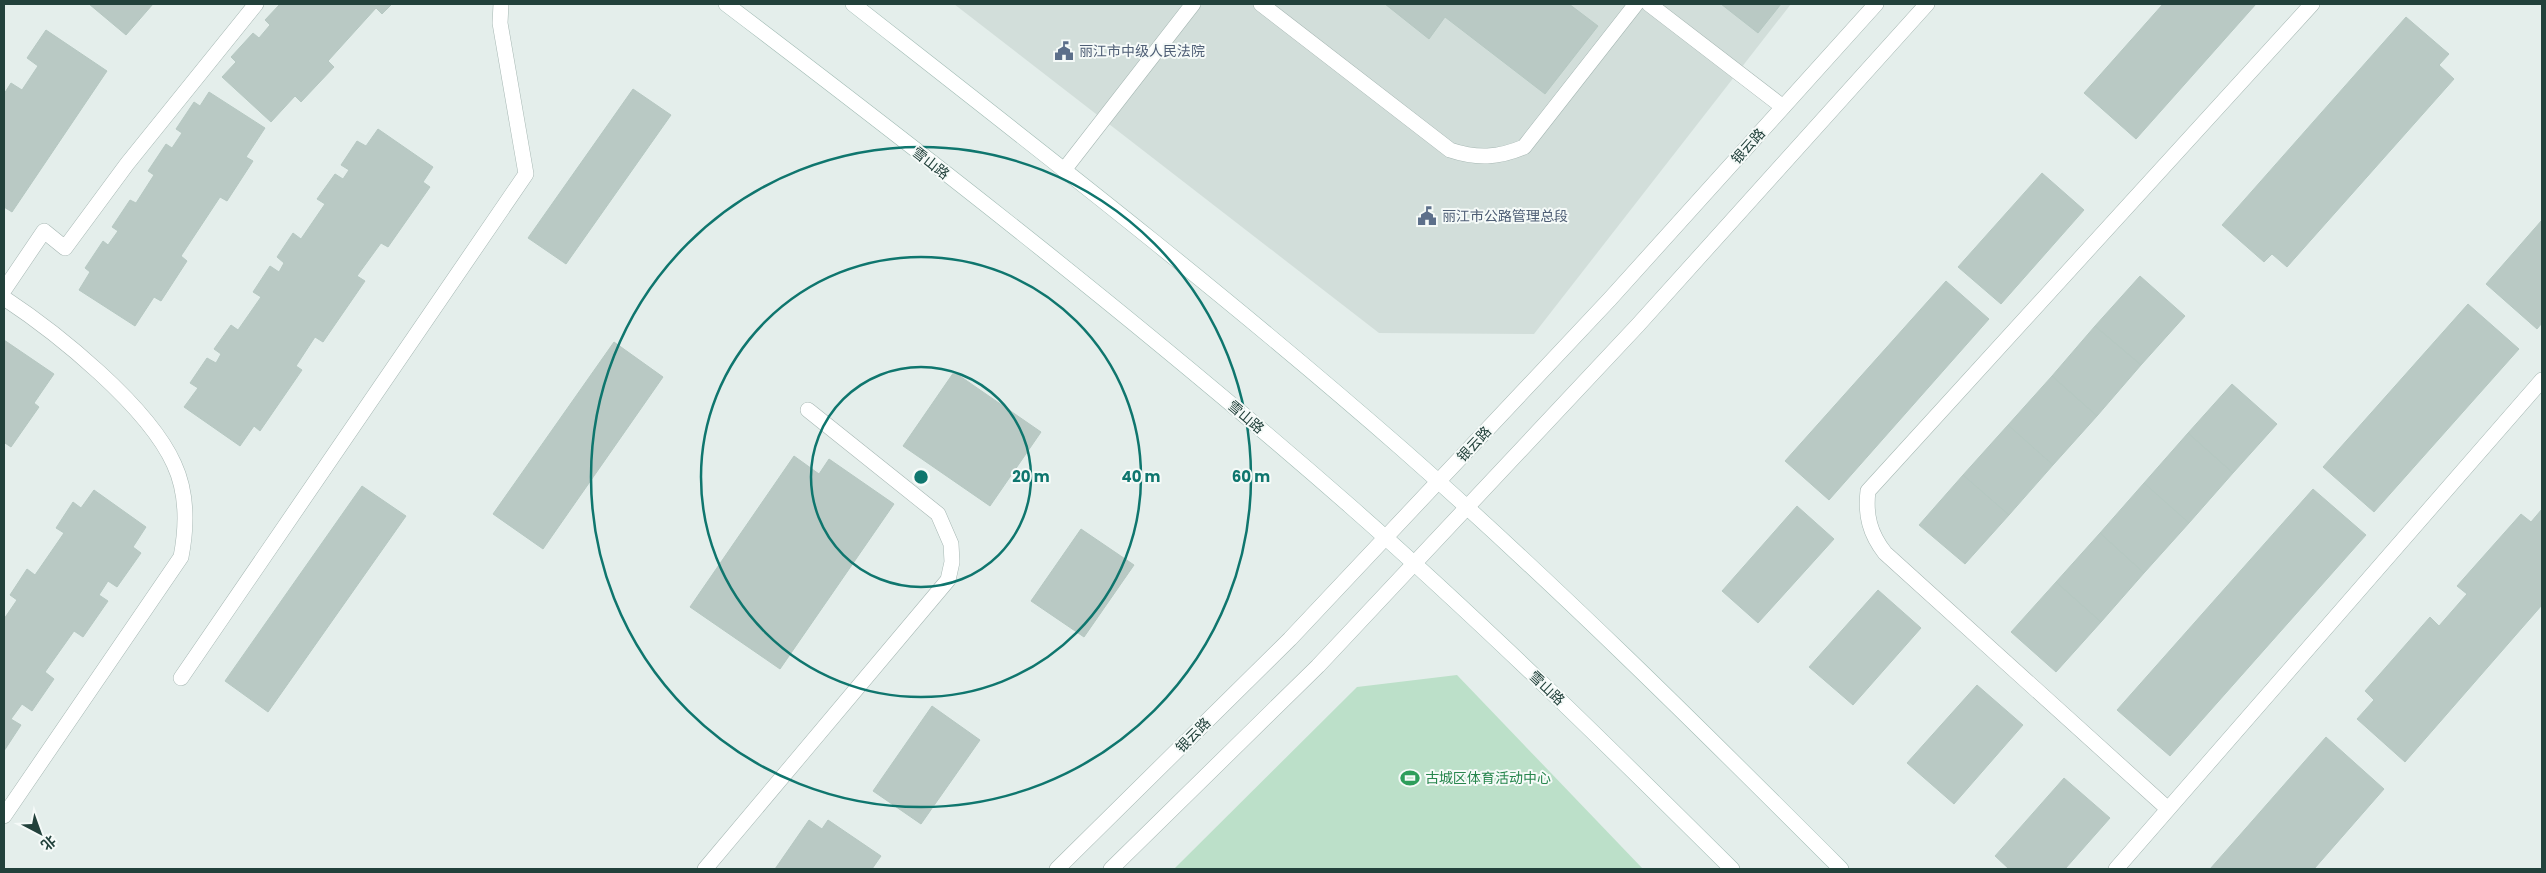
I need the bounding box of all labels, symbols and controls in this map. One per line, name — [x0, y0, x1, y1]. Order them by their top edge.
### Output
public building icon: 丽江市中级人民法院 — [1053, 40, 1075, 62]
place label: 丽江市中级人民法院 — [1079, 41, 1205, 61]
street label: 银云路 — [1727, 124, 1769, 168]
street label: 雪山路 — [908, 142, 954, 184]
public building icon: 丽江市公路管理总段 — [1416, 205, 1438, 227]
place label: 丽江市公路管理总段 — [1442, 206, 1568, 226]
street label: 雪山路 — [1223, 396, 1269, 438]
street label: 银云路 — [1452, 422, 1496, 466]
text: 20 m — [1012, 466, 1050, 487]
text: 40 m — [1121, 466, 1161, 487]
text: 60 m — [1232, 466, 1270, 487]
centre of rings — [912, 468, 930, 486]
street label: 雪山路 — [1525, 666, 1569, 710]
street label: 银云路 — [1171, 713, 1215, 757]
sports icon: 古城区体育活动中心 — [1399, 767, 1421, 789]
place label: 古城区体育活动中心 — [1425, 768, 1551, 788]
north arrow — [15, 808, 65, 858]
text: 北 — [37, 831, 60, 855]

